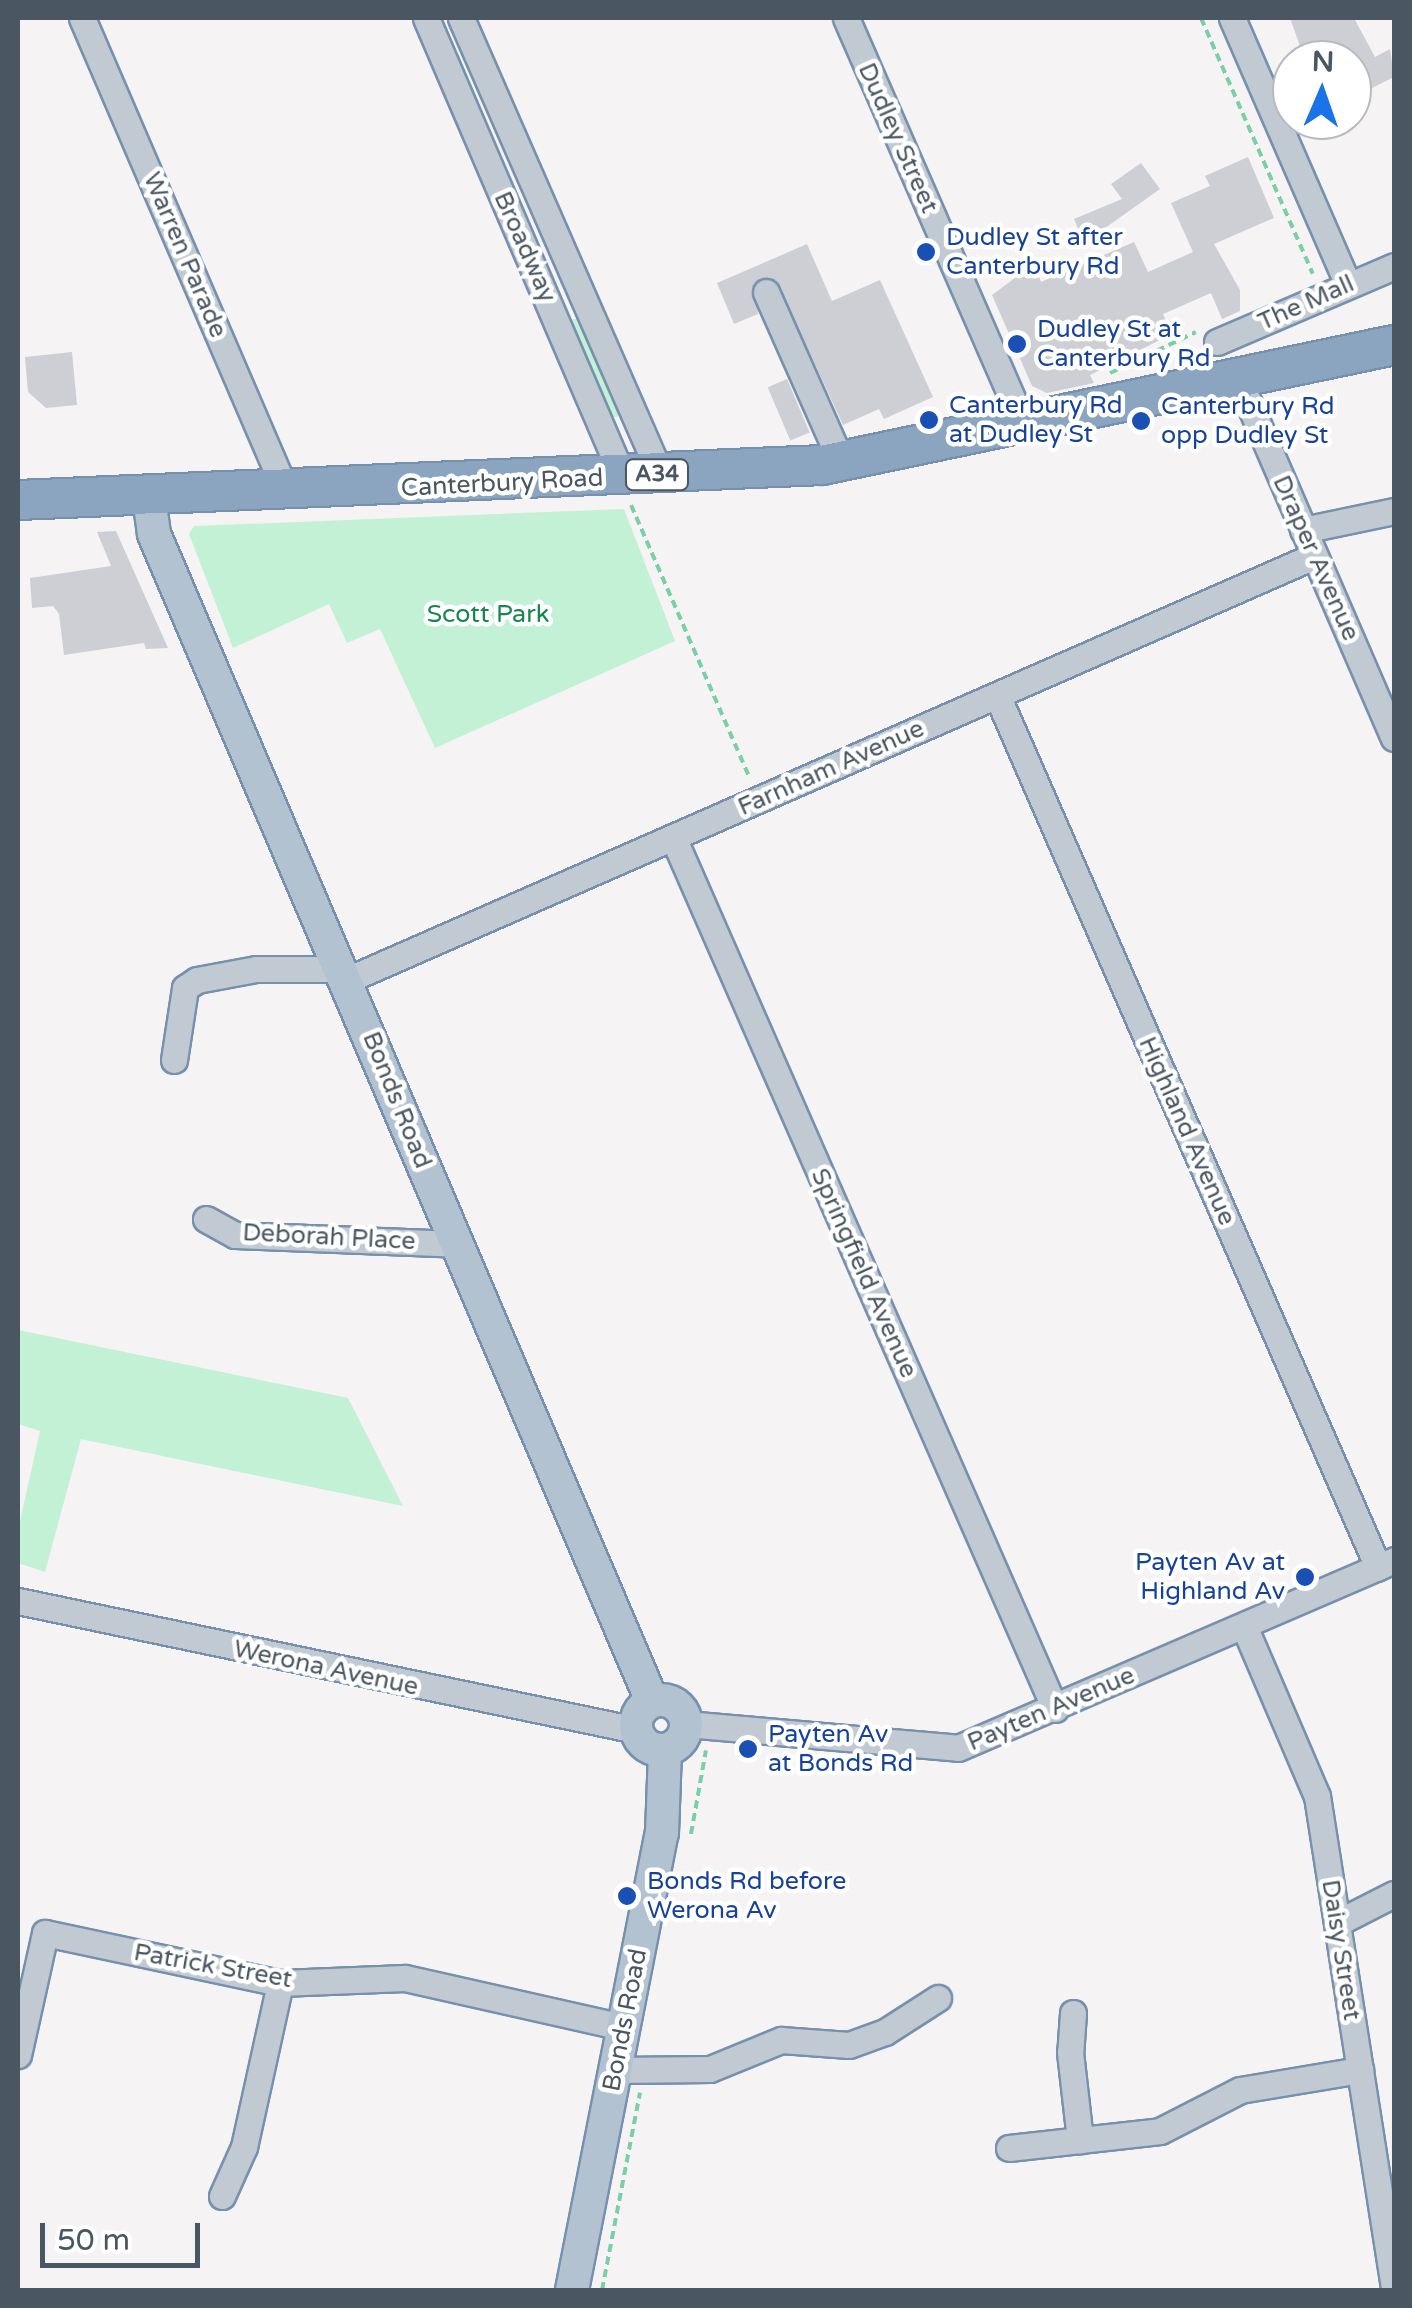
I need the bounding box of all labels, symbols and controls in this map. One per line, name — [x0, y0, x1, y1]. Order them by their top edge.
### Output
north arrow — [1272, 40, 1372, 140]
text: N — [1311, 45, 1335, 79]
street label: Dudley Street — [852, 58, 944, 218]
street label: Warren Parade — [137, 168, 233, 342]
street label: Broadway — [487, 187, 563, 307]
place label: Dudley St after Canterbury Rd — [946, 223, 1123, 282]
marker: Dudley St after Canterbury Rd — [915, 241, 937, 263]
street label: The Mall — [1253, 269, 1359, 337]
place label: Dudley St at Canterbury Rd — [1037, 315, 1211, 374]
marker: Dudley St at Canterbury Rd — [1006, 333, 1028, 355]
place label: Canterbury Rd at Dudley St — [949, 391, 1123, 450]
place label: Canterbury Rd opp Dudley St — [1161, 392, 1335, 451]
marker: Canterbury Rd at Dudley St — [918, 409, 940, 431]
marker: Canterbury Rd opp Dudley St — [1130, 410, 1152, 432]
road number: A34 — [624, 458, 690, 492]
street label: Canterbury Road — [400, 463, 604, 503]
street label: Draper Avenue — [1266, 471, 1366, 645]
park label: Scott Park — [427, 599, 549, 629]
street label: Farnham Avenue — [733, 714, 929, 822]
street label: Bonds Road — [356, 1027, 438, 1173]
street label: Highland Avenue — [1132, 1032, 1242, 1230]
street label: Springfield Avenue — [804, 1164, 924, 1382]
street label: Deborah Place — [242, 1217, 416, 1257]
place label: Payten Av at Highland Av — [1135, 1548, 1285, 1607]
marker: Payten Av at Highland Av — [1294, 1566, 1316, 1588]
street label: Werona Avenue — [231, 1634, 421, 1702]
street label: Payten Avenue — [963, 1660, 1139, 1758]
place label: Payten Av at Bonds Rd — [768, 1720, 913, 1779]
marker: Payten Av at Bonds Rd — [737, 1738, 759, 1760]
place label: Bonds Rd before Werona Av — [647, 1867, 846, 1926]
street label: Daisy Street — [1315, 1877, 1367, 2023]
marker: Bonds Rd before Werona Av — [616, 1885, 638, 1907]
street label: Patrick Street — [132, 1937, 294, 1995]
street label: Bonds Road — [596, 1946, 654, 2094]
scale bar — [45, 2203, 205, 2265]
text: 50 m — [57, 2222, 130, 2259]

